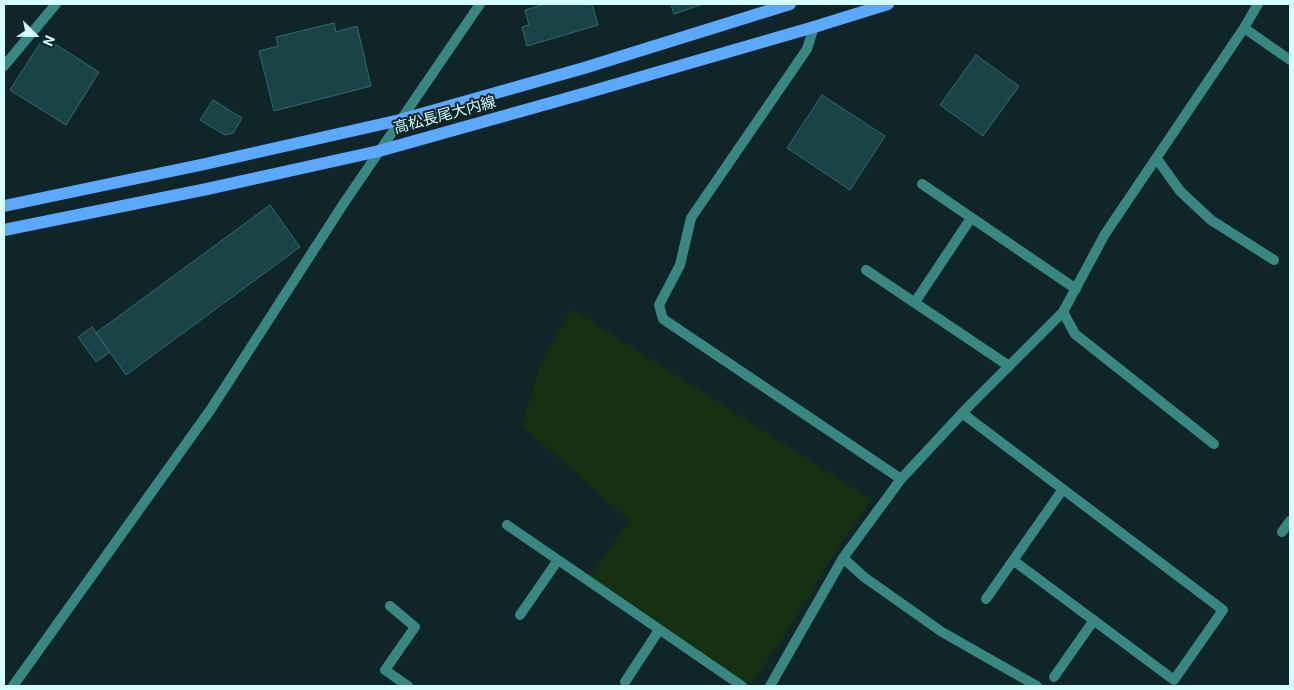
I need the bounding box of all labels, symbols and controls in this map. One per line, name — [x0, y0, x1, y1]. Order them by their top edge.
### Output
north arrow — [10, 10, 60, 60]
text: N — [40, 33, 58, 49]
street label: 高松長尾大内線 — [392, 94, 498, 138]

